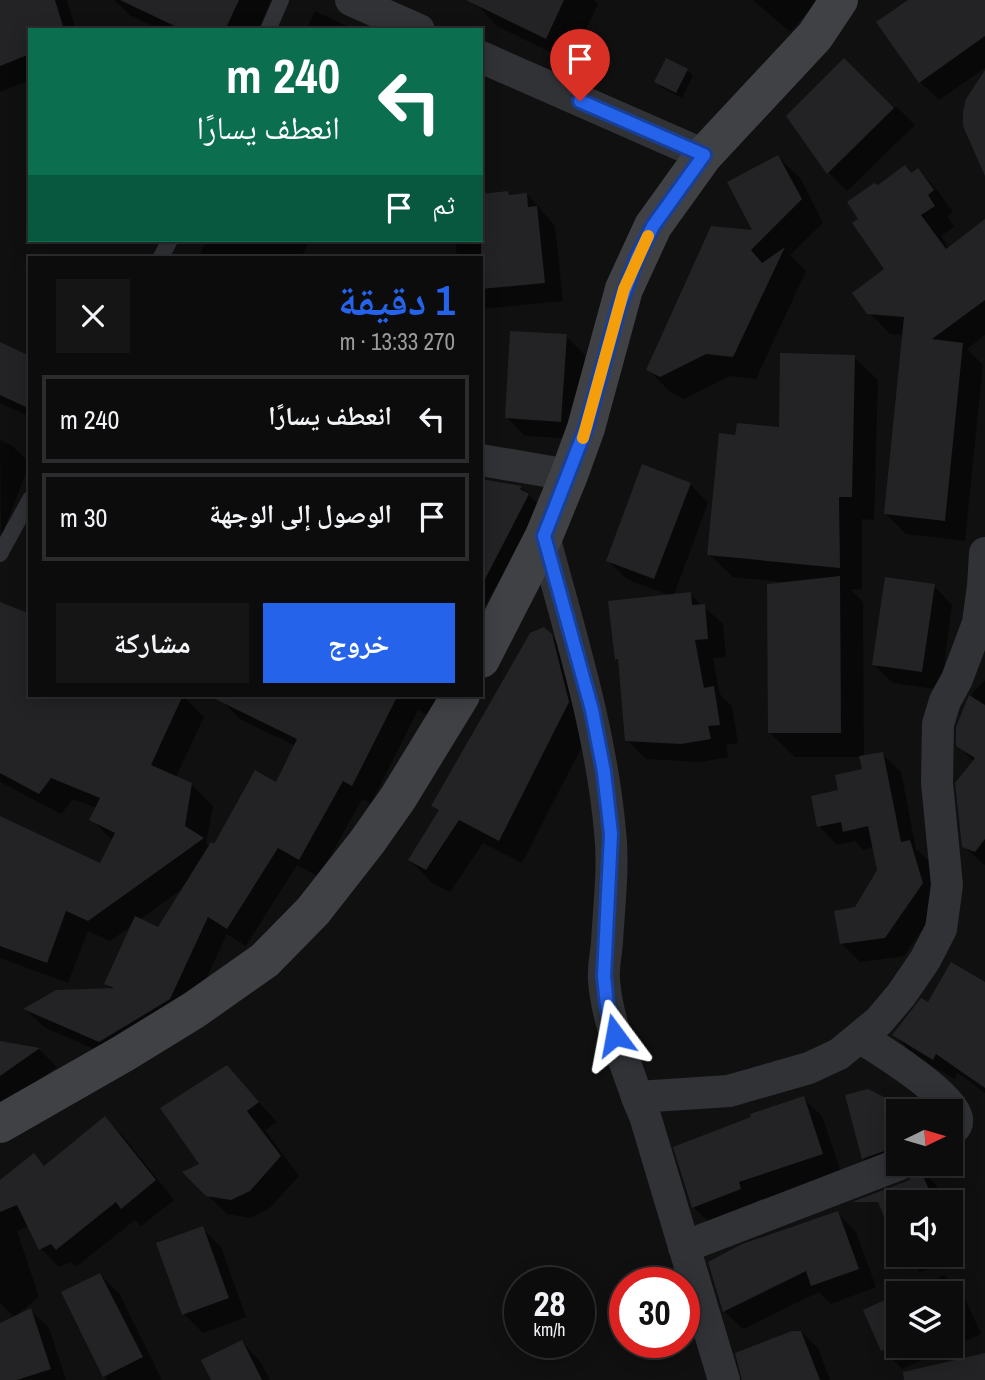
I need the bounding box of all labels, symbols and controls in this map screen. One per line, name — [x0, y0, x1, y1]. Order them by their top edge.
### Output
pin — [550, 29, 610, 101]
icon: arrive — [561, 40, 599, 78]
text: 240 m — [226, 42, 340, 108]
icon: left — [364, 56, 455, 147]
text: انعطف يسارًا — [197, 106, 340, 149]
text: ثم — [432, 187, 455, 222]
icon: arrive — [380, 189, 418, 227]
text: 1 دقيقة — [338, 272, 455, 328]
button: close — [56, 279, 130, 353]
text: 270 m · 13:33 — [340, 326, 455, 357]
text: انعطف يسارًا — [268, 398, 392, 433]
icon: left — [413, 400, 451, 438]
text: 240 m — [60, 402, 119, 437]
text: الوصول إلى الوجهة — [209, 496, 392, 531]
icon: arrive — [413, 498, 451, 536]
text: 30 m — [60, 500, 107, 535]
button: مشاركة — [56, 603, 249, 683]
button: خروج — [263, 603, 455, 683]
position arrow — [578, 998, 652, 1072]
north arrow — [886, 1099, 962, 1176]
map controls — [886, 1099, 963, 1358]
button: sound — [886, 1190, 963, 1267]
speed limit sign: 30 — [609, 1267, 700, 1358]
text: 28 — [534, 1280, 565, 1327]
button: layers — [886, 1281, 963, 1358]
text: km/h — [534, 1317, 566, 1342]

